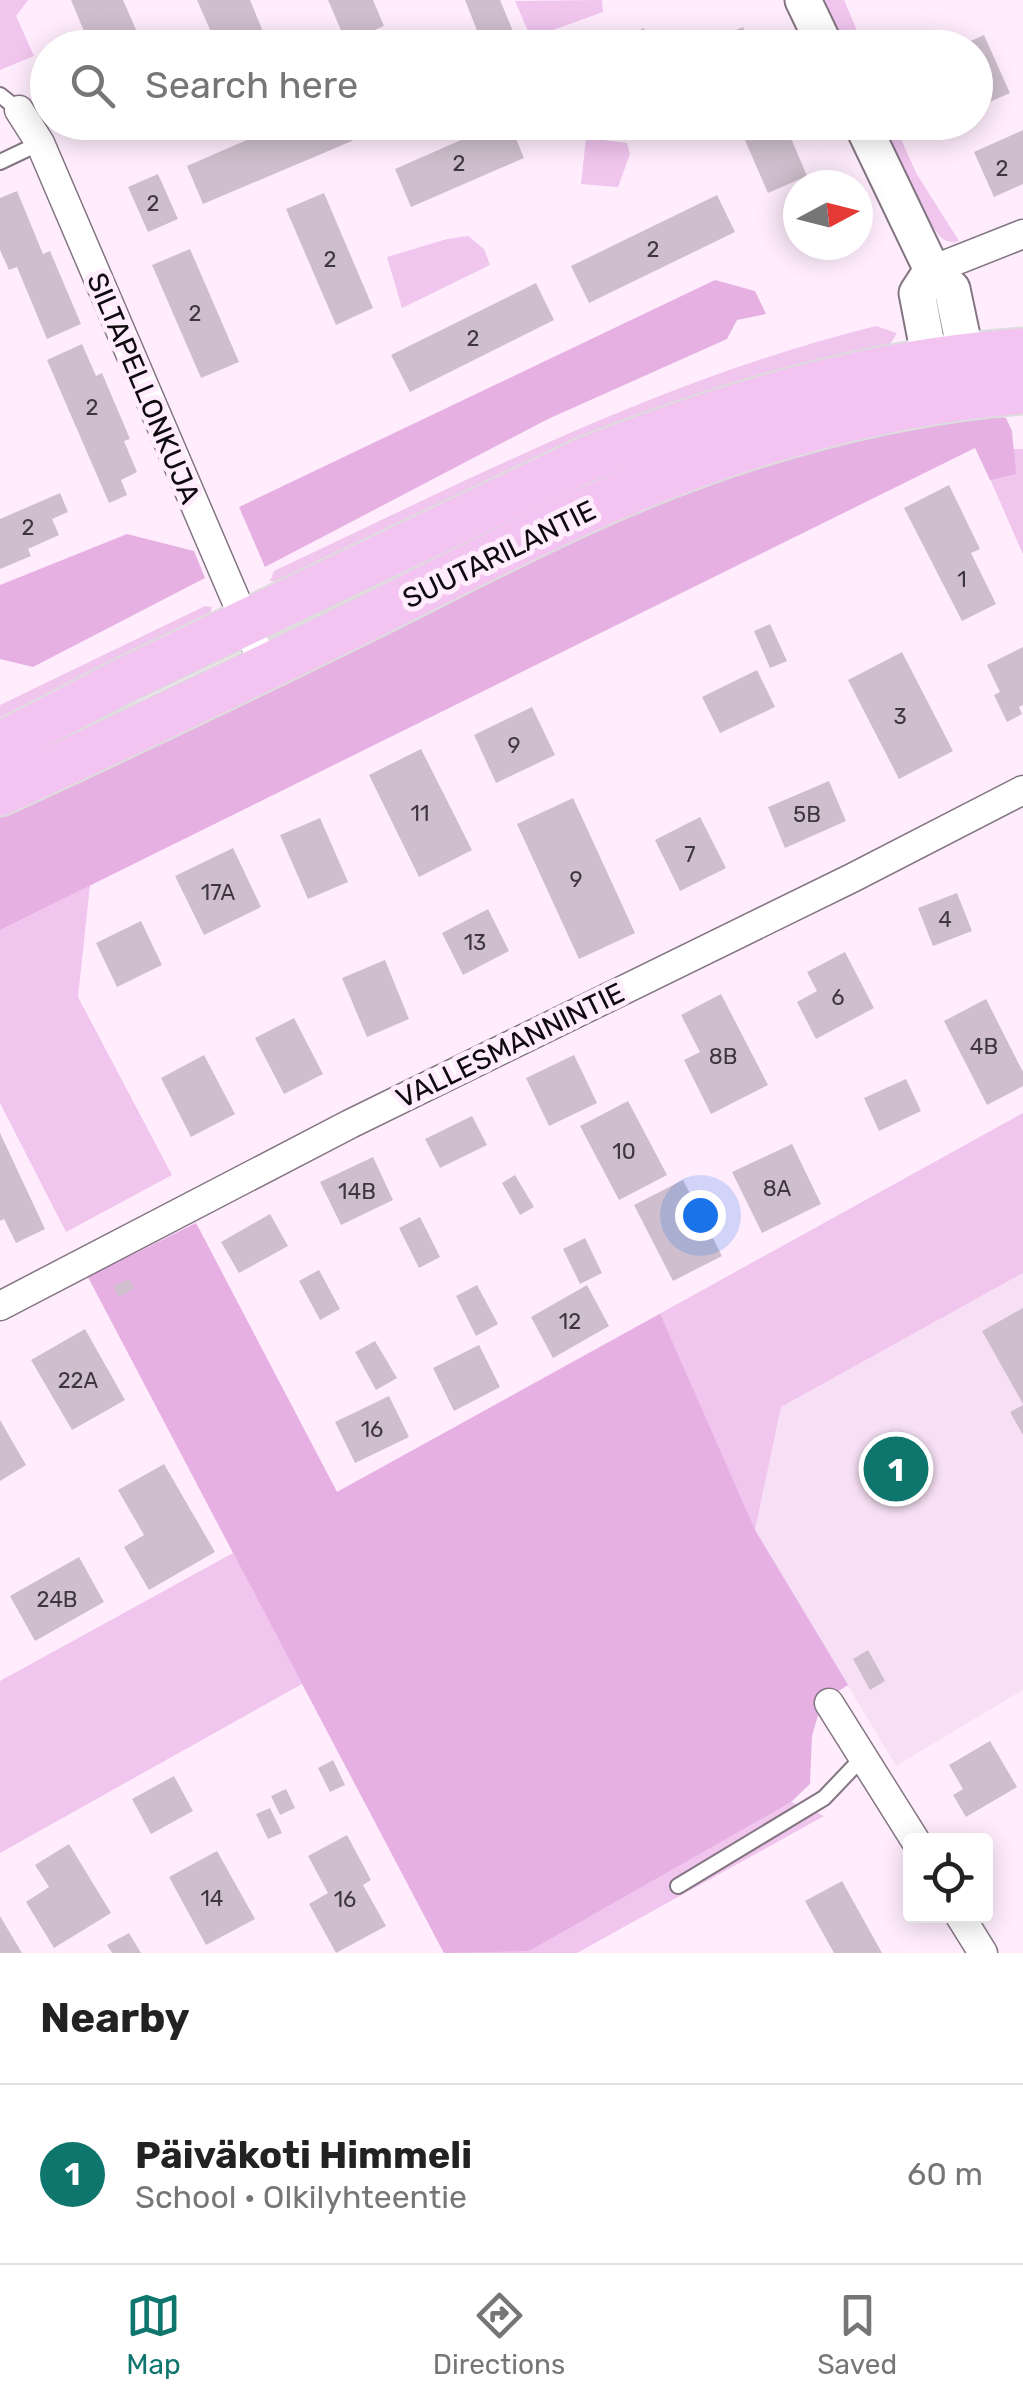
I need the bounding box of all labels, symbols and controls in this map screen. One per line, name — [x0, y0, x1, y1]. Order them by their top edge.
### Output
search box — [30, 30, 993, 140]
icon: search — [65, 58, 120, 113]
text: Search here — [145, 62, 358, 108]
house number: 2 — [453, 150, 465, 177]
house number: 2 — [996, 155, 1008, 182]
north arrow — [783, 170, 873, 260]
house number: 2 — [147, 190, 159, 217]
house number: 2 — [647, 236, 659, 263]
house number: 2 — [324, 246, 336, 273]
street label: SILTAPELLONKUJA — [80, 268, 207, 509]
house number: 2 — [189, 300, 201, 327]
house number: 2 — [467, 325, 479, 352]
house number: 2 — [86, 394, 98, 421]
street label: SUUTARILANTIE — [397, 494, 601, 615]
house number: 2 — [22, 514, 34, 541]
house number: 1 — [957, 566, 967, 593]
house number: 3 — [893, 703, 907, 730]
house number: 9 — [507, 732, 521, 759]
house number: 11 — [411, 800, 429, 827]
house number: 5B — [793, 801, 821, 828]
house number: 7 — [684, 841, 696, 868]
house number: 9 — [569, 866, 583, 893]
house number: 17A — [201, 879, 235, 906]
house number: 4 — [938, 906, 952, 933]
house number: 13 — [464, 929, 486, 956]
street label: VALLESMANNINTIE — [391, 976, 630, 1115]
house number: 6 — [831, 984, 845, 1011]
house number: 4B — [970, 1033, 998, 1060]
house number: 8B — [709, 1043, 737, 1070]
house number: 10 — [612, 1138, 636, 1165]
house number: 8A — [763, 1175, 792, 1202]
house number: 14B — [338, 1178, 376, 1205]
your location — [675, 1190, 726, 1241]
house number: 12 — [559, 1308, 581, 1335]
house number: 22A — [58, 1367, 99, 1394]
house number: 16 — [361, 1416, 383, 1443]
pin: 1 — [864, 1432, 928, 1506]
house number: 24B — [36, 1586, 78, 1613]
map controls — [903, 1833, 993, 1923]
button: locate — [903, 1833, 993, 1923]
house number: 14 — [200, 1885, 224, 1912]
house number: 16 — [334, 1886, 356, 1913]
text: Nearby — [40, 1993, 190, 2043]
text: Päiväkoti Himmeli — [135, 2132, 472, 2178]
text: 1 — [65, 2155, 80, 2193]
text: 60 m — [907, 2155, 983, 2193]
text: School · Olkilyhteentie — [135, 2178, 467, 2216]
tab: Map — [126, 2288, 181, 2381]
tab: Directions — [433, 2288, 565, 2381]
tab: Saved — [817, 2288, 897, 2381]

